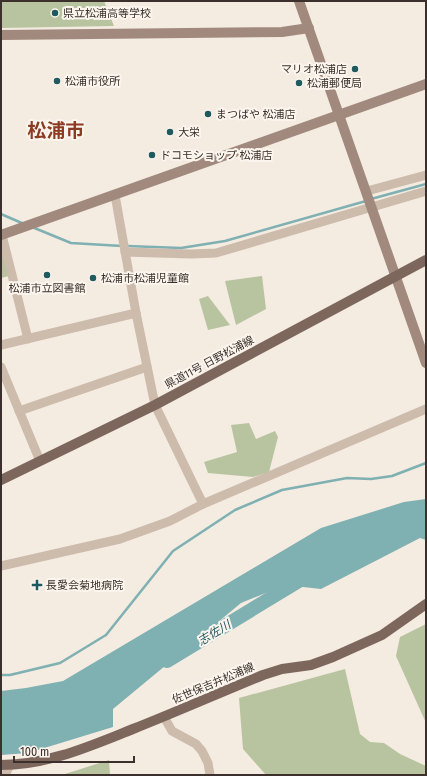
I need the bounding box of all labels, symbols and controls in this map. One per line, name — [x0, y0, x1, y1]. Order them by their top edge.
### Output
place label: 県立松浦高等学校 — [63, 7, 151, 20]
marker: 県立松浦高等学校 — [50, 8, 60, 18]
place label: マリオ松浦店 — [281, 63, 347, 76]
marker: マリオ松浦店 — [350, 64, 360, 74]
place label: 松浦市役所 — [65, 75, 121, 88]
marker: 松浦市役所 — [52, 76, 62, 86]
place label: 松浦郵便局 — [307, 77, 362, 90]
marker: 松浦郵便局 — [294, 78, 304, 88]
place label: まつばや 松浦店 — [216, 108, 296, 121]
marker: まつばや 松浦店 — [203, 109, 213, 119]
district label: 松浦市 — [27, 119, 85, 142]
place label: 大栄 — [178, 126, 200, 139]
marker: 大栄 — [165, 127, 175, 137]
place label: ドコモショップ 松浦店 — [160, 149, 273, 162]
marker: ドコモショップ 松浦店 — [147, 150, 157, 160]
marker: 松浦市立図書館 — [42, 270, 52, 280]
place label: 松浦市松浦児童館 — [101, 272, 189, 285]
marker: 松浦市松浦児童館 — [88, 273, 98, 283]
place label: 松浦市立図書館 — [9, 282, 86, 295]
street label: 県道11号 日野松浦線 — [162, 333, 256, 391]
marker: 長愛会菊地病院 — [31, 579, 43, 591]
place label: 長愛会菊地病院 — [46, 579, 123, 592]
water label: 志佐川 — [195, 617, 235, 648]
street label: 佐世保吉井松浦線 — [170, 660, 256, 707]
scale bar — [14, 738, 134, 764]
text: 100 m — [20, 745, 49, 759]

